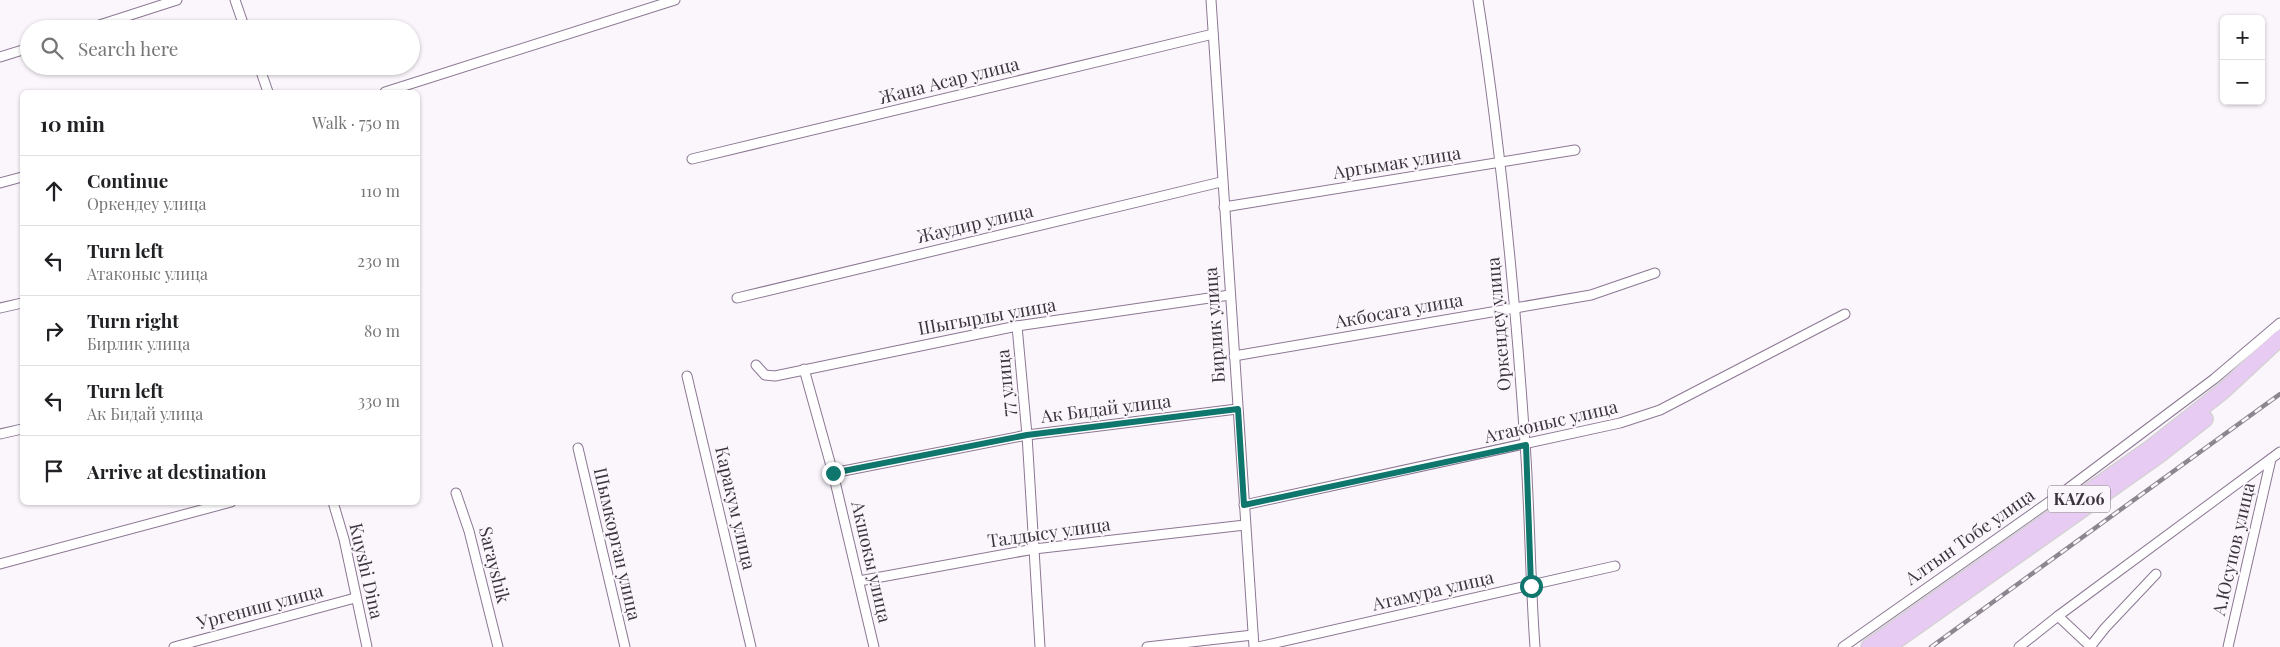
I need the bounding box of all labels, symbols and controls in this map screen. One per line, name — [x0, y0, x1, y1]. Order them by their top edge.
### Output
map controls — [2220, 15, 2265, 105]
button: + — [2220, 15, 2265, 60]
search box — [20, 20, 420, 75]
icon: search — [38, 34, 66, 62]
text: Search here — [78, 35, 178, 61]
street label: Жана Асар улица — [876, 51, 1021, 109]
button: − — [2220, 60, 2265, 105]
text: 10 min — [40, 109, 105, 137]
text: Walk · 750 m — [312, 112, 400, 133]
street label: Аргымак улица — [1330, 140, 1462, 184]
text: Continue — [87, 167, 168, 193]
icon: ahead — [40, 177, 68, 205]
text: 110 m — [360, 180, 400, 201]
text: Оркендеу улица — [87, 193, 207, 214]
street label: Жаудир улица — [914, 198, 1035, 248]
text: Turn left — [87, 237, 164, 263]
icon: left — [40, 247, 68, 275]
text: 230 m — [357, 250, 400, 271]
street label: Оркендеу улица — [1480, 256, 1516, 392]
text: Атаконыс улица — [87, 263, 208, 284]
street label: Бирлик улица — [1198, 266, 1230, 384]
street label: Акбосага улица — [1332, 287, 1465, 333]
street label: Шыгырлы улица — [916, 292, 1058, 340]
text: Turn right — [87, 307, 179, 333]
icon: right — [40, 317, 68, 345]
text: 80 m — [364, 320, 400, 341]
text: Бирлик улица — [87, 333, 190, 354]
street label: 77 улица — [990, 348, 1020, 418]
text: Turn left — [87, 377, 164, 403]
icon: left — [40, 387, 68, 415]
street label: Ак Бидай улица — [1038, 388, 1172, 428]
text: 330 m — [358, 390, 400, 411]
street label: Атаконыс улица — [1481, 394, 1620, 448]
text: Ак Бидай улица — [87, 403, 203, 424]
street label: Каракум улица — [710, 444, 762, 572]
icon: arrive — [40, 457, 68, 485]
text: Arrive at destination — [87, 458, 267, 484]
route end — [822, 462, 845, 485]
street label: Шымкорган улица — [589, 465, 647, 623]
street label: А.Юсупов улица — [2206, 480, 2260, 619]
street label: Алтын Тобе улица — [1899, 482, 2039, 591]
road number: KАZ06 — [2048, 486, 2110, 512]
street label: Акшокы улица — [846, 498, 898, 625]
street label: Талдысу улица — [986, 511, 1112, 553]
street label: Kuyshi Dina — [344, 521, 390, 621]
street label: Sarayshik — [474, 524, 516, 606]
street label: Атамура улица — [1369, 564, 1496, 616]
route start — [1520, 575, 1543, 598]
street label: Ургениш улица — [193, 578, 325, 635]

